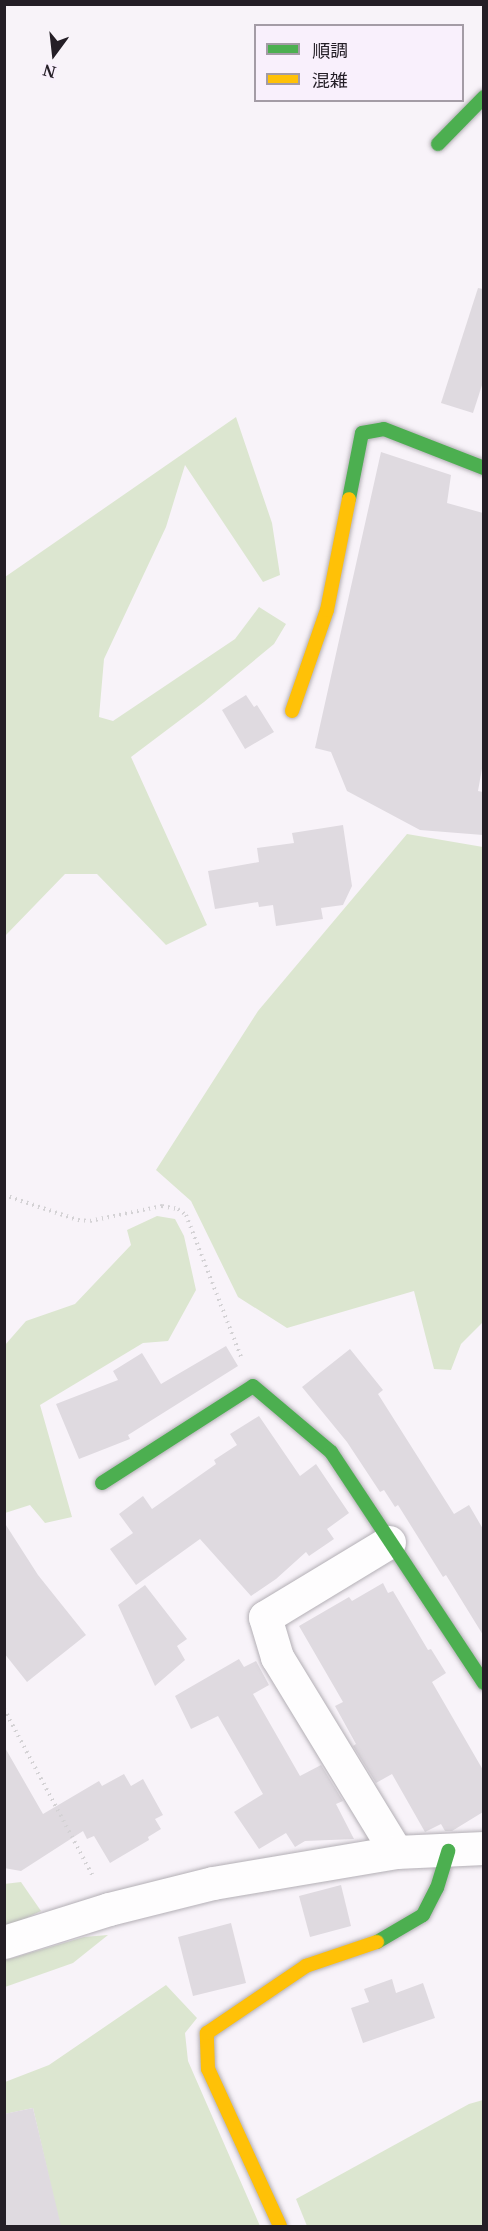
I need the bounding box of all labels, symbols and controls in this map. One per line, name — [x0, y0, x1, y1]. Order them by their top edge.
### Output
north arrow — [24, 24, 84, 84]
legend — [254, 24, 464, 102]
text: 順調 — [312, 38, 348, 62]
text: N — [40, 59, 58, 84]
text: 混雑 — [312, 68, 348, 92]

